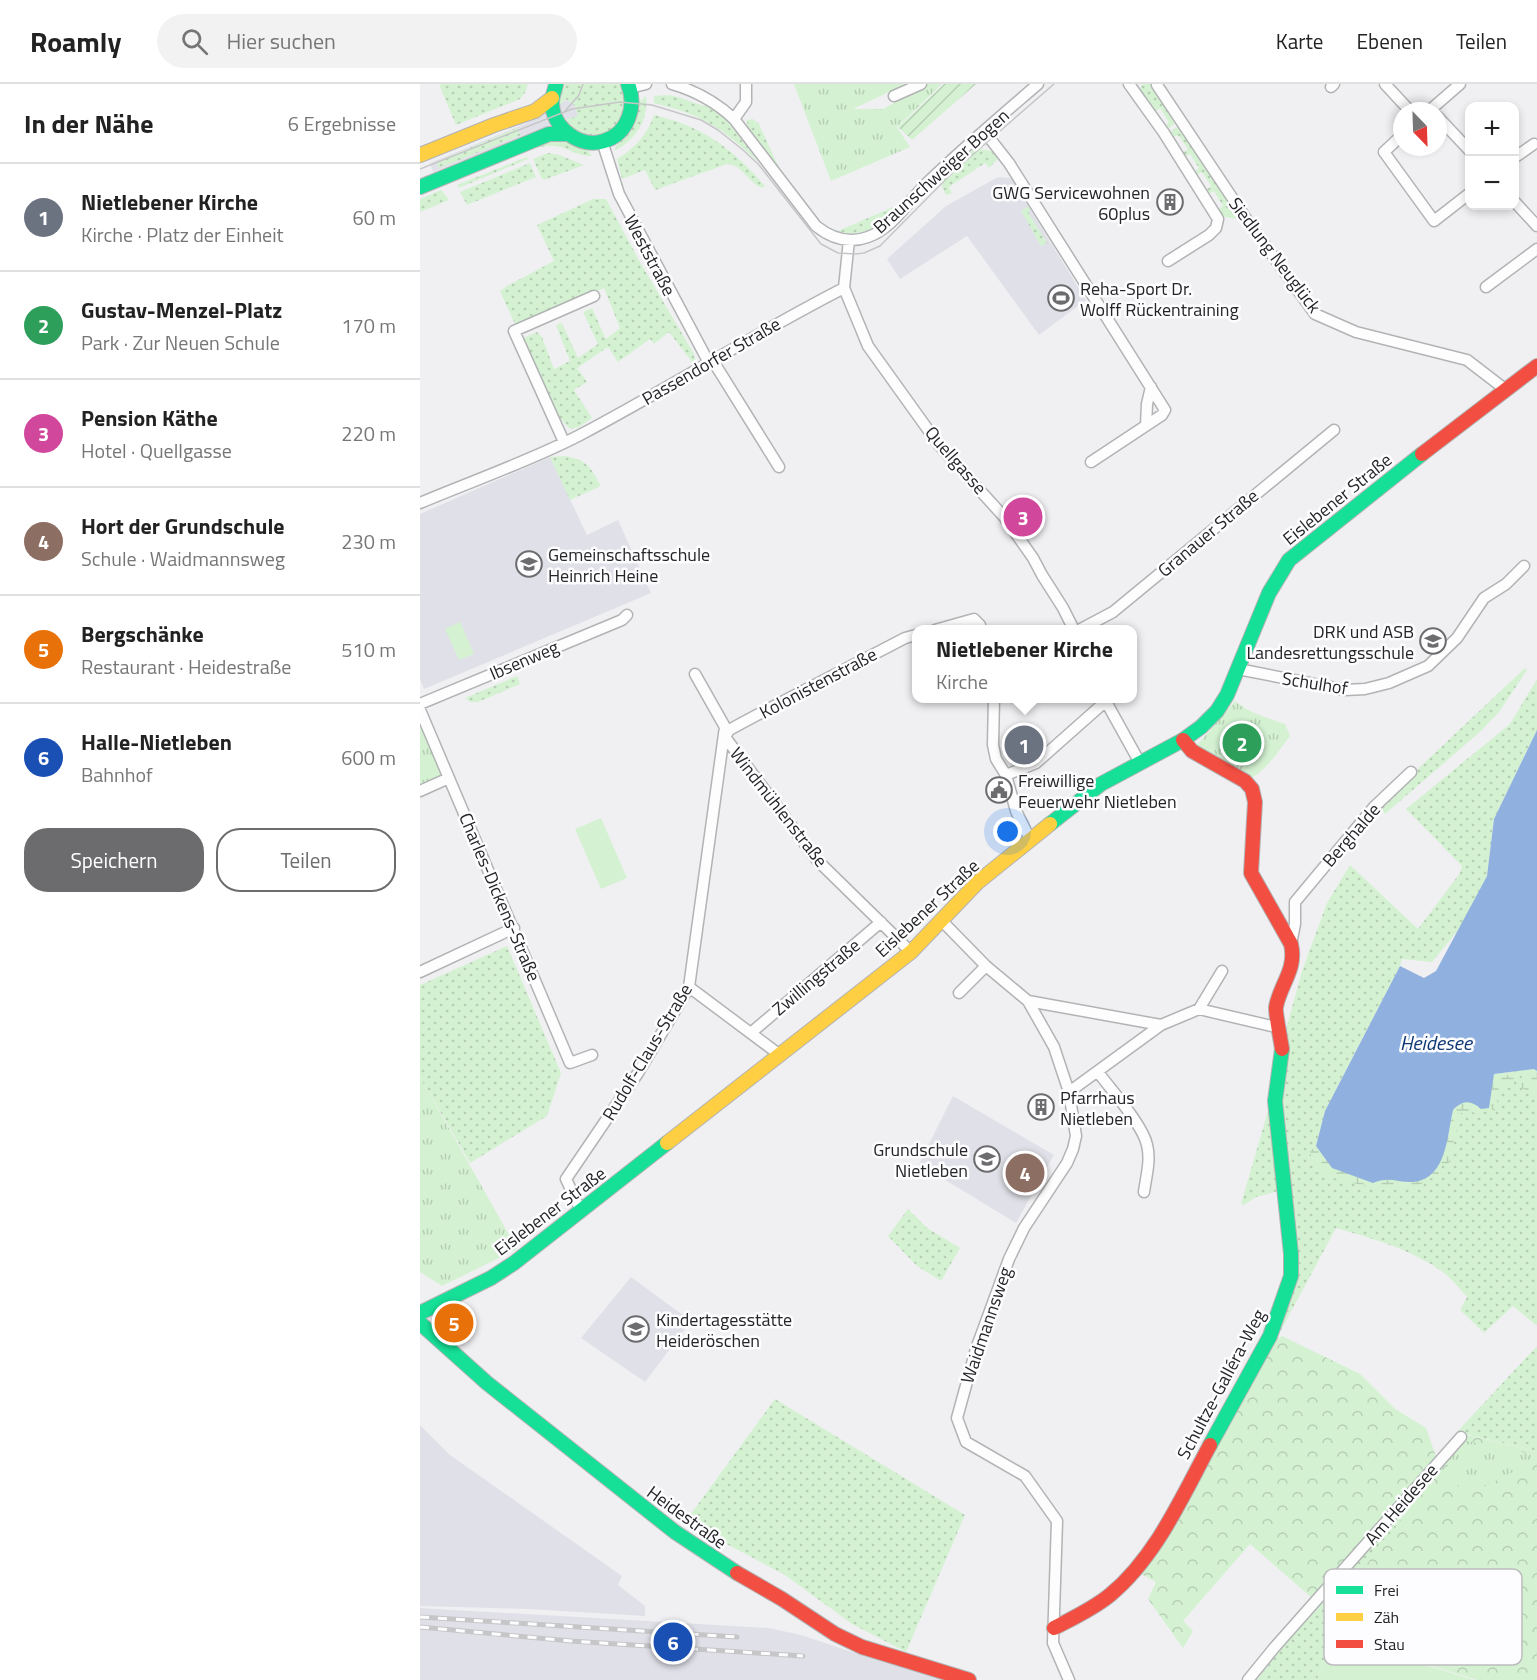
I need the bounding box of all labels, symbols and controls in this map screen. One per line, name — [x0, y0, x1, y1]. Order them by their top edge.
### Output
search box — [157, 14, 577, 68]
text: Roamly — [30, 20, 121, 63]
text: Hier suchen — [226, 24, 336, 58]
icon: search — [178, 25, 211, 58]
text: Karte — [1276, 25, 1323, 57]
text: Ebenen — [1356, 25, 1423, 57]
text: Teilen — [1456, 25, 1507, 57]
street label: Braunschweiger Bogen — [867, 102, 1015, 240]
north arrow — [1393, 102, 1447, 156]
map controls — [1465, 102, 1519, 210]
button: + — [1465, 102, 1519, 156]
text: In der Nähe — [24, 104, 153, 143]
text: 6 Ergebnisse — [288, 108, 396, 139]
button: − — [1465, 156, 1519, 210]
place label: GWG Servicewohnen 60plus — [992, 179, 1150, 227]
text: Nietlebener Kirche — [81, 185, 258, 219]
building icon: GWG Servicewohnen 60plus — [1155, 187, 1185, 217]
street label: Siedlung Neuglück — [1222, 191, 1328, 319]
text: 1 — [38, 202, 49, 233]
text: 60 m — [352, 202, 396, 233]
street label: Weststraße — [617, 209, 683, 301]
text: Kirche · Platz der Einheit — [81, 219, 284, 250]
place label: Reha-Sport Dr. Wolff Rückentraining — [1080, 275, 1239, 323]
sports icon: Reha-Sport Dr. Wolff Rückentraining — [1046, 283, 1076, 313]
text: Gustav-Menzel-Platz — [81, 293, 282, 327]
text: 2 — [38, 310, 49, 341]
text: 170 m — [341, 310, 396, 341]
street label: Passendorfer Straße — [637, 310, 785, 412]
text: Park · Zur Neuen Schule — [81, 327, 280, 358]
text: Pension Käthe — [81, 401, 218, 435]
text: 3 — [38, 418, 49, 449]
text: 220 m — [341, 418, 396, 449]
street label: Quellgasse — [919, 420, 993, 500]
text: Hotel · Quellgasse — [81, 435, 232, 466]
street label: Eislebener Straße — [1277, 446, 1397, 552]
street label: Granauer Straße — [1152, 483, 1264, 583]
pin: 3 — [1004, 494, 1042, 540]
text: Hort der Grundschule — [81, 509, 285, 543]
text: 4 — [38, 526, 49, 557]
text: 230 m — [341, 526, 396, 557]
place label: Gemeinschaftsschule Heinrich Heine — [548, 541, 710, 589]
text: Schule · Waidmannsweg — [81, 543, 285, 574]
school or university icon: Gemeinschaftsschule Heinrich Heine — [514, 549, 544, 579]
text: Bergschänke — [81, 617, 204, 651]
place label: DRK und ASB Landesrettungsschule — [1246, 618, 1414, 666]
popup — [912, 625, 1137, 703]
school or university icon: DRK und ASB Landesrettungsschule — [1418, 626, 1448, 656]
text: Nietlebener Kirche — [936, 632, 1113, 666]
street label: Ibsenweg — [485, 633, 563, 687]
text: 5 — [38, 634, 49, 665]
text: 510 m — [341, 634, 396, 665]
street label: Kolonistenstraße — [754, 641, 882, 725]
text: Restaurant · Heidestraße — [81, 651, 291, 682]
street label: Schulhof — [1280, 664, 1350, 702]
text: Kirche — [936, 666, 988, 697]
pin: 2 — [1222, 720, 1262, 766]
pin: 1 — [1004, 722, 1044, 768]
text: Halle-Nietleben — [81, 725, 232, 759]
street label: Windmühlenstraße — [724, 741, 834, 873]
text: 6 — [38, 742, 49, 773]
text: 600 m — [341, 742, 396, 773]
text: Bahnhof — [81, 759, 153, 790]
place label: Freiwillige Feuerwehr Nietleben — [1018, 767, 1177, 815]
public building icon: Freiwillige Feuerwehr Nietleben — [984, 775, 1014, 805]
street label: Berghalde — [1316, 797, 1386, 873]
street label: Charles-Dickens-Straße — [452, 809, 548, 985]
your location — [993, 817, 1022, 846]
button: Speichern — [24, 828, 204, 892]
button: Teilen — [216, 828, 396, 892]
street label: Eislebener Straße — [869, 853, 985, 963]
street label: Zwillingstraße — [766, 932, 866, 1022]
street label: Rudolf-Claus-Straße — [595, 978, 699, 1126]
water label: Heidesee — [1400, 1027, 1474, 1058]
place label: Pfarrhaus Nietleben — [1060, 1084, 1135, 1132]
building icon: Pfarrhaus Nietleben — [1026, 1092, 1056, 1122]
place label: Grundschule Nietleben — [873, 1136, 968, 1184]
school or university icon: Grundschule Nietleben — [972, 1144, 1002, 1174]
pin: 4 — [1006, 1150, 1044, 1196]
street label: Eislebener Straße — [489, 1160, 611, 1262]
street label: Waidmannsweg — [953, 1263, 1019, 1387]
pin: 5 — [435, 1300, 474, 1346]
street label: Schultze-Galléra-Weg — [1170, 1304, 1272, 1464]
place label: Kindertagesstätte Heideröschen — [656, 1306, 792, 1354]
school or university icon: Kindertagesstätte Heideröschen — [621, 1314, 651, 1344]
street label: Am Heidesee — [1358, 1457, 1444, 1551]
street label: Heidestraße — [641, 1479, 733, 1555]
legend — [1324, 1569, 1522, 1665]
text: Frei — [1374, 1578, 1399, 1602]
text: Zäh — [1374, 1605, 1399, 1629]
pin: 6 — [654, 1620, 692, 1664]
text: Stau — [1374, 1632, 1405, 1656]

